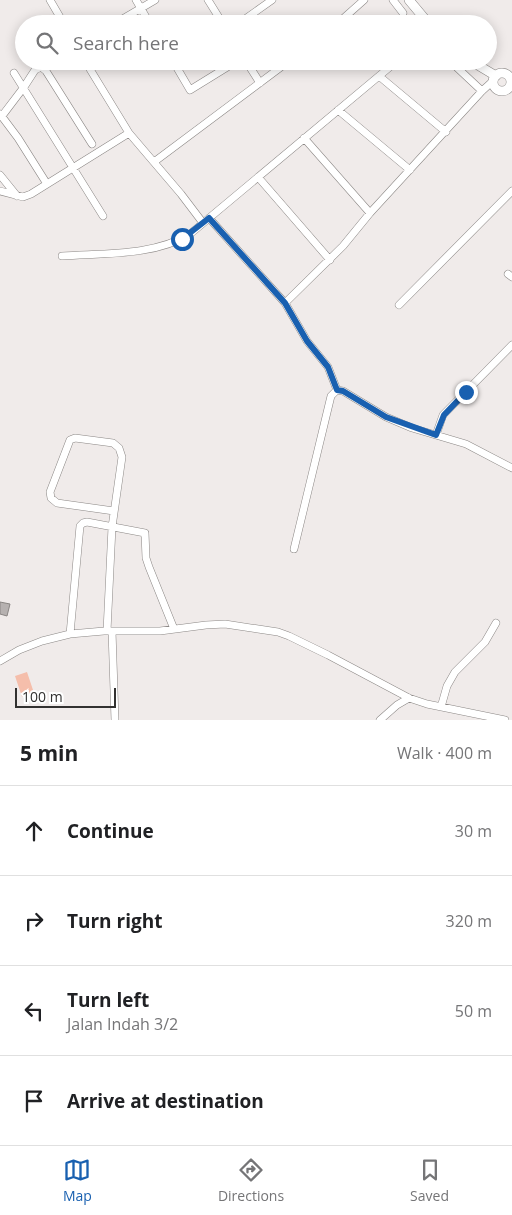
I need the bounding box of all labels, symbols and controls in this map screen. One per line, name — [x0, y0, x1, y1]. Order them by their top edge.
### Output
search box — [15, 15, 497, 70]
icon: search — [33, 29, 61, 57]
text: Search here — [73, 30, 179, 56]
route start — [171, 228, 194, 251]
route end — [455, 381, 478, 404]
scale bar — [15, 685, 116, 708]
text: 100 m — [22, 687, 63, 706]
text: 5 min — [20, 739, 78, 767]
text: Walk · 400 m — [397, 742, 492, 764]
icon: ahead — [20, 817, 48, 845]
text: Continue — [67, 818, 154, 844]
text: 30 m — [455, 820, 492, 842]
icon: right — [20, 907, 48, 935]
text: Turn right — [67, 908, 162, 934]
text: 320 m — [446, 910, 492, 932]
text: Turn left — [67, 987, 149, 1013]
icon: left — [20, 997, 48, 1025]
text: 50 m — [455, 1000, 492, 1022]
text: Jalan Indah 3/2 — [67, 1013, 178, 1035]
icon: arrive — [20, 1087, 48, 1115]
text: Arrive at destination — [67, 1088, 264, 1114]
tab: Map — [63, 1156, 92, 1205]
tab: Directions — [218, 1156, 284, 1205]
tab: Saved — [410, 1156, 449, 1205]

